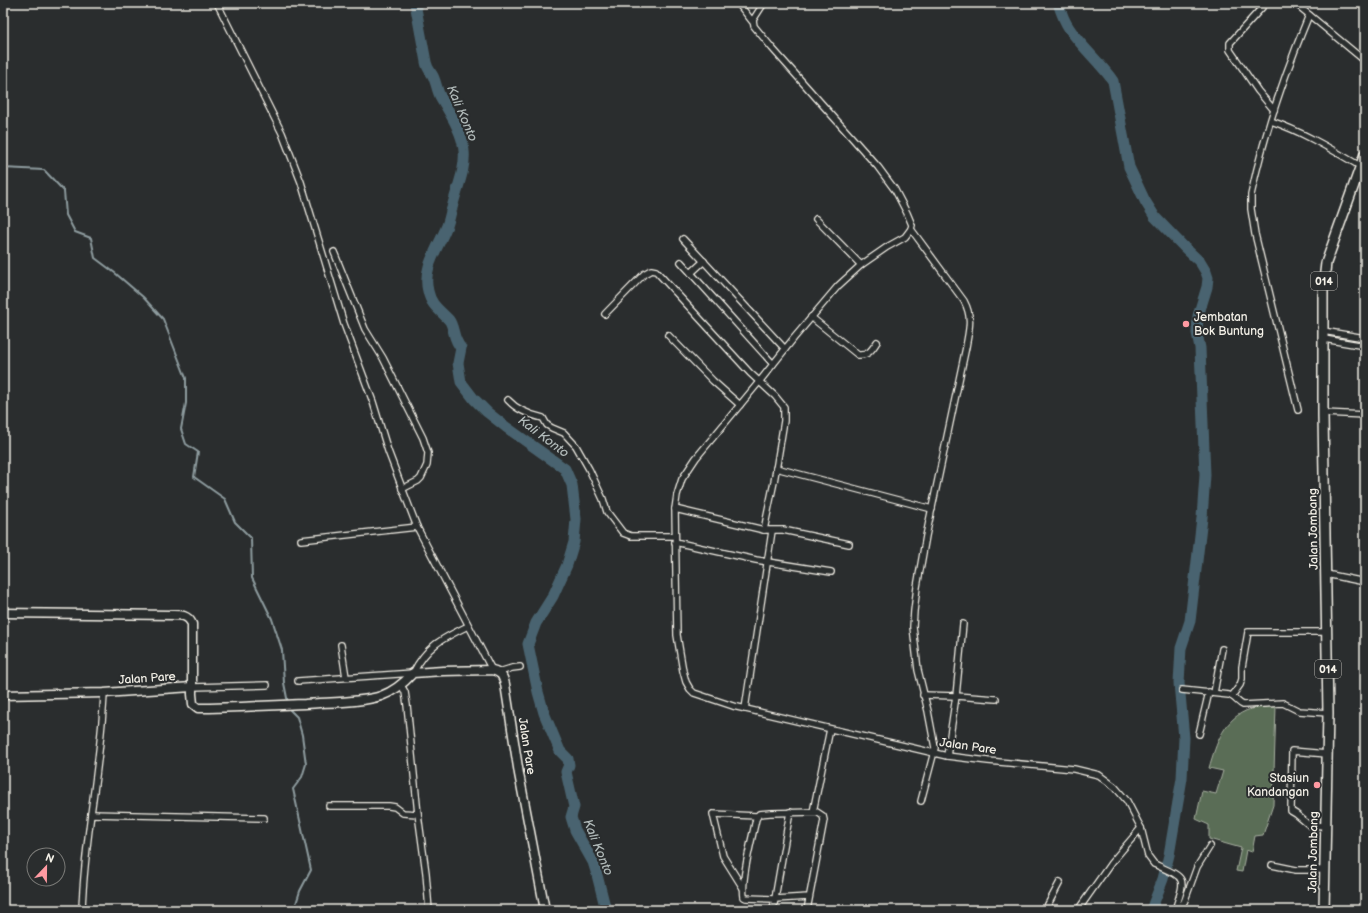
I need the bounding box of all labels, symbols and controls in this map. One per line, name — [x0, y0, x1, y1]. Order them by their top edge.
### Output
water label: Kali Konto — [443, 83, 481, 144]
road number: 014 — [1311, 272, 1337, 290]
place label: Jembatan Bok Buntung — [1194, 310, 1264, 339]
marker: Jembatan Bok Buntung — [1181, 319, 1191, 329]
water label: Kali Konto — [515, 413, 572, 461]
street label: Jalan Jombang — [1305, 488, 1322, 570]
road number: 014 — [1315, 660, 1341, 678]
street label: Jalan Pare — [118, 669, 176, 688]
street label: Jalan Pare — [515, 717, 538, 776]
street label: Jalan Pare — [939, 735, 997, 758]
place label: Stasiun Kandangan — [1247, 771, 1309, 800]
marker: Stasiun Kandangan — [1312, 780, 1322, 790]
street label: Jalan Jombang — [1305, 811, 1322, 893]
water label: Kali Konto — [580, 817, 617, 878]
north arrow — [26, 847, 66, 887]
text: N — [43, 851, 56, 866]

